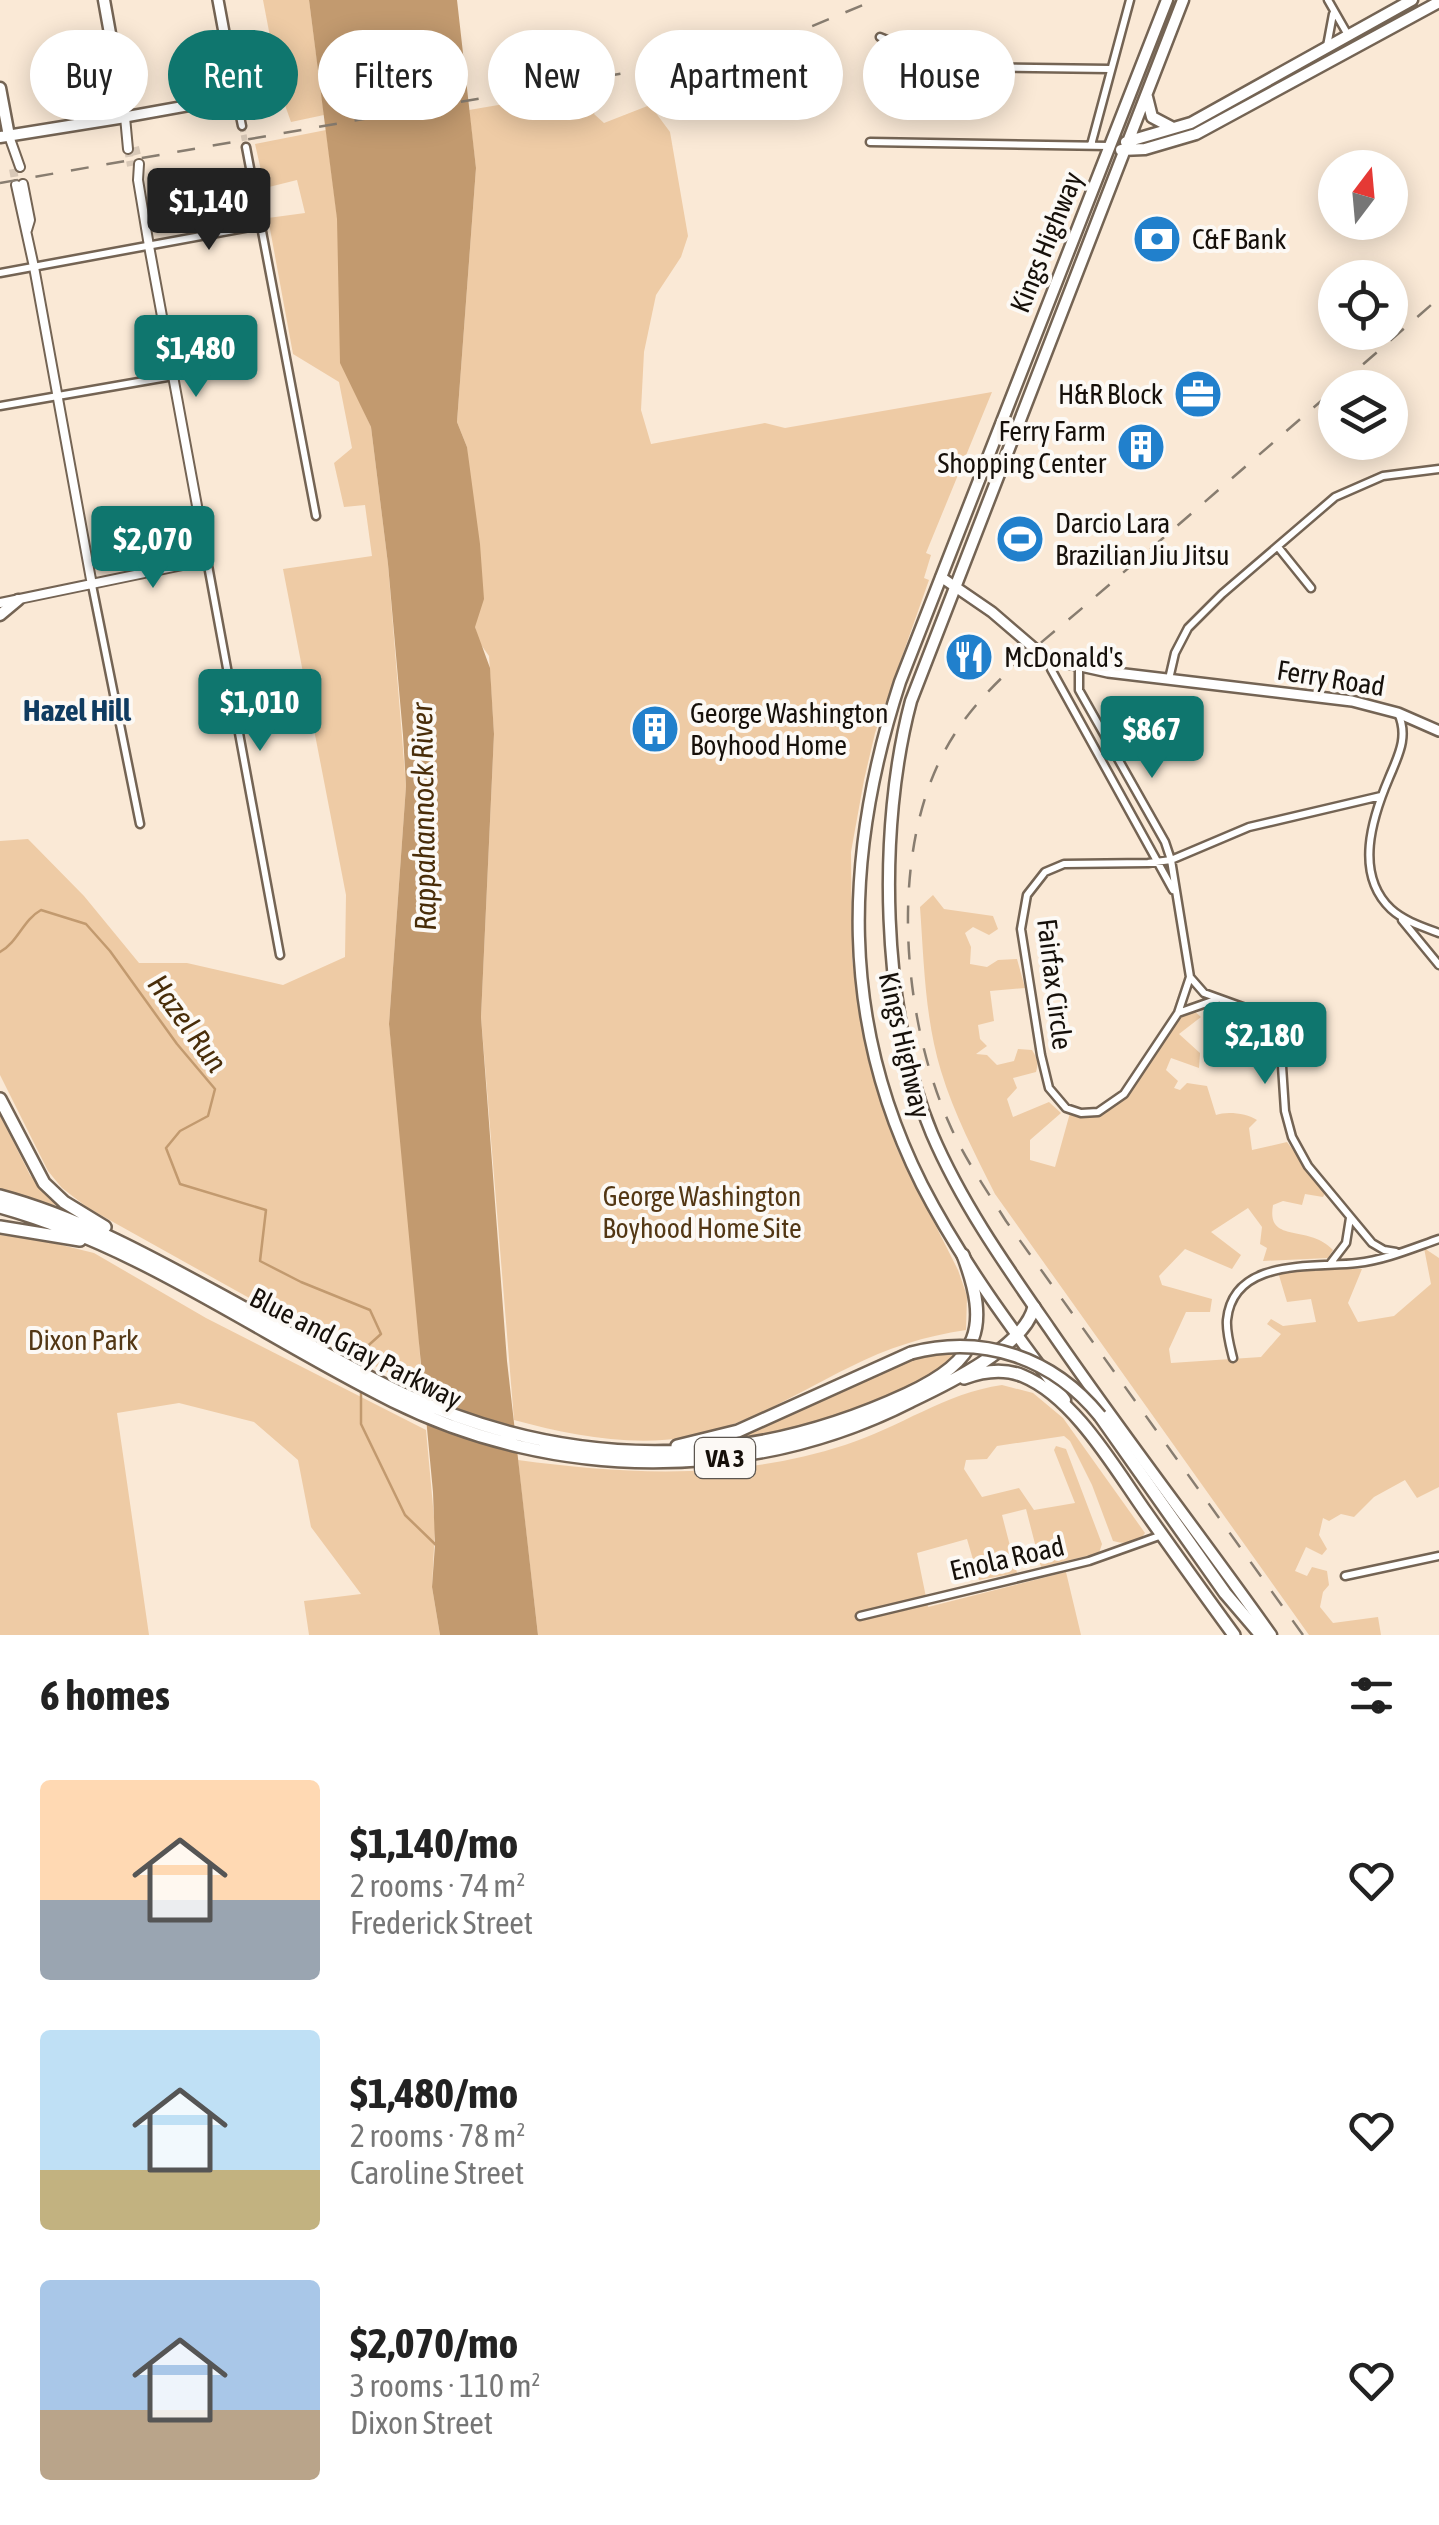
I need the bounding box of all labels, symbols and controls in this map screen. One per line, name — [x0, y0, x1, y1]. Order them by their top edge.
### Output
chip: Buy — [30, 30, 148, 120]
chip: Rent — [168, 30, 298, 120]
chip: Filters — [318, 30, 468, 120]
chip: New — [488, 30, 615, 120]
chip: Apartment — [635, 30, 843, 120]
chip: House — [863, 30, 1015, 120]
north arrow — [1318, 150, 1408, 240]
map controls — [1318, 150, 1408, 460]
street label: Kings Highway — [1003, 167, 1089, 317]
pin: $1,140 — [128, 168, 290, 253]
text: $1,140 — [169, 182, 249, 219]
bank icon: C&F Bank — [1131, 213, 1183, 265]
place label: C&F Bank — [1192, 223, 1286, 255]
button: locate — [1318, 260, 1408, 350]
pin: $1,480 — [115, 315, 277, 400]
text: $1,480 — [156, 329, 236, 366]
office icon: H&R Block — [1172, 368, 1224, 420]
button: layers — [1318, 370, 1408, 460]
place label: H&R Block — [1058, 378, 1163, 410]
place label: Ferry Farm Shopping Center — [937, 415, 1107, 479]
building icon: Ferry Farm Shopping Center — [1115, 421, 1167, 473]
pin: $2,070 — [72, 506, 234, 591]
place label: Darcio Lara Brazilian Jiu Jitsu — [1055, 507, 1229, 571]
sports icon: Darcio Lara Brazilian Jiu Jitsu — [994, 513, 1046, 565]
text: $2,070 — [113, 520, 193, 557]
restaurant icon: McDonald's — [943, 631, 995, 683]
place label: McDonald's — [1004, 641, 1123, 673]
street label: Ferry Road — [1275, 654, 1387, 702]
pin: $1,010 — [179, 669, 341, 754]
text: $1,010 — [220, 683, 300, 720]
district label: Hazel Hill — [23, 693, 132, 727]
pin: $867 — [1093, 696, 1211, 781]
place label: George Washington Boyhood Home — [690, 697, 889, 761]
water label: Rappahannock River — [404, 702, 442, 931]
building icon: George Washington Boyhood Home — [629, 703, 681, 755]
text: $867 — [1123, 710, 1181, 747]
street label: Fairfax Circle — [1031, 917, 1079, 1051]
water label: Hazel Run — [141, 968, 235, 1078]
street label: Kings Highway — [873, 969, 937, 1121]
pin: $2,180 — [1184, 1002, 1346, 1087]
text: $2,180 — [1225, 1016, 1305, 1053]
park label: George Washington Boyhood Home Site — [602, 1180, 802, 1244]
street label: Blue and Gray Parkway — [245, 1281, 467, 1415]
park label: Dixon Park — [28, 1324, 138, 1356]
road number: VA 3 — [695, 1438, 755, 1478]
street label: Enola Road — [947, 1529, 1067, 1587]
icon: filters — [1344, 1668, 1399, 1723]
text: 6 homes — [40, 1671, 170, 1719]
text: $1,140/mo — [350, 1819, 518, 1867]
icon: home — [120, 1820, 240, 1940]
icon: heart — [1344, 1853, 1399, 1908]
text: 2 rooms · 74 m² — [350, 1867, 525, 1904]
text: Frederick Street — [350, 1904, 533, 1941]
text: $1,480/mo — [350, 2069, 518, 2117]
icon: home — [120, 2070, 240, 2190]
icon: heart — [1344, 2103, 1399, 2158]
text: 2 rooms · 78 m² — [350, 2117, 525, 2154]
text: Caroline Street — [350, 2154, 524, 2191]
text: $2,070/mo — [350, 2319, 518, 2367]
icon: home — [120, 2320, 240, 2440]
icon: heart — [1344, 2353, 1399, 2408]
text: 3 rooms · 110 m² — [350, 2367, 540, 2404]
text: Dixon Street — [350, 2404, 493, 2441]

